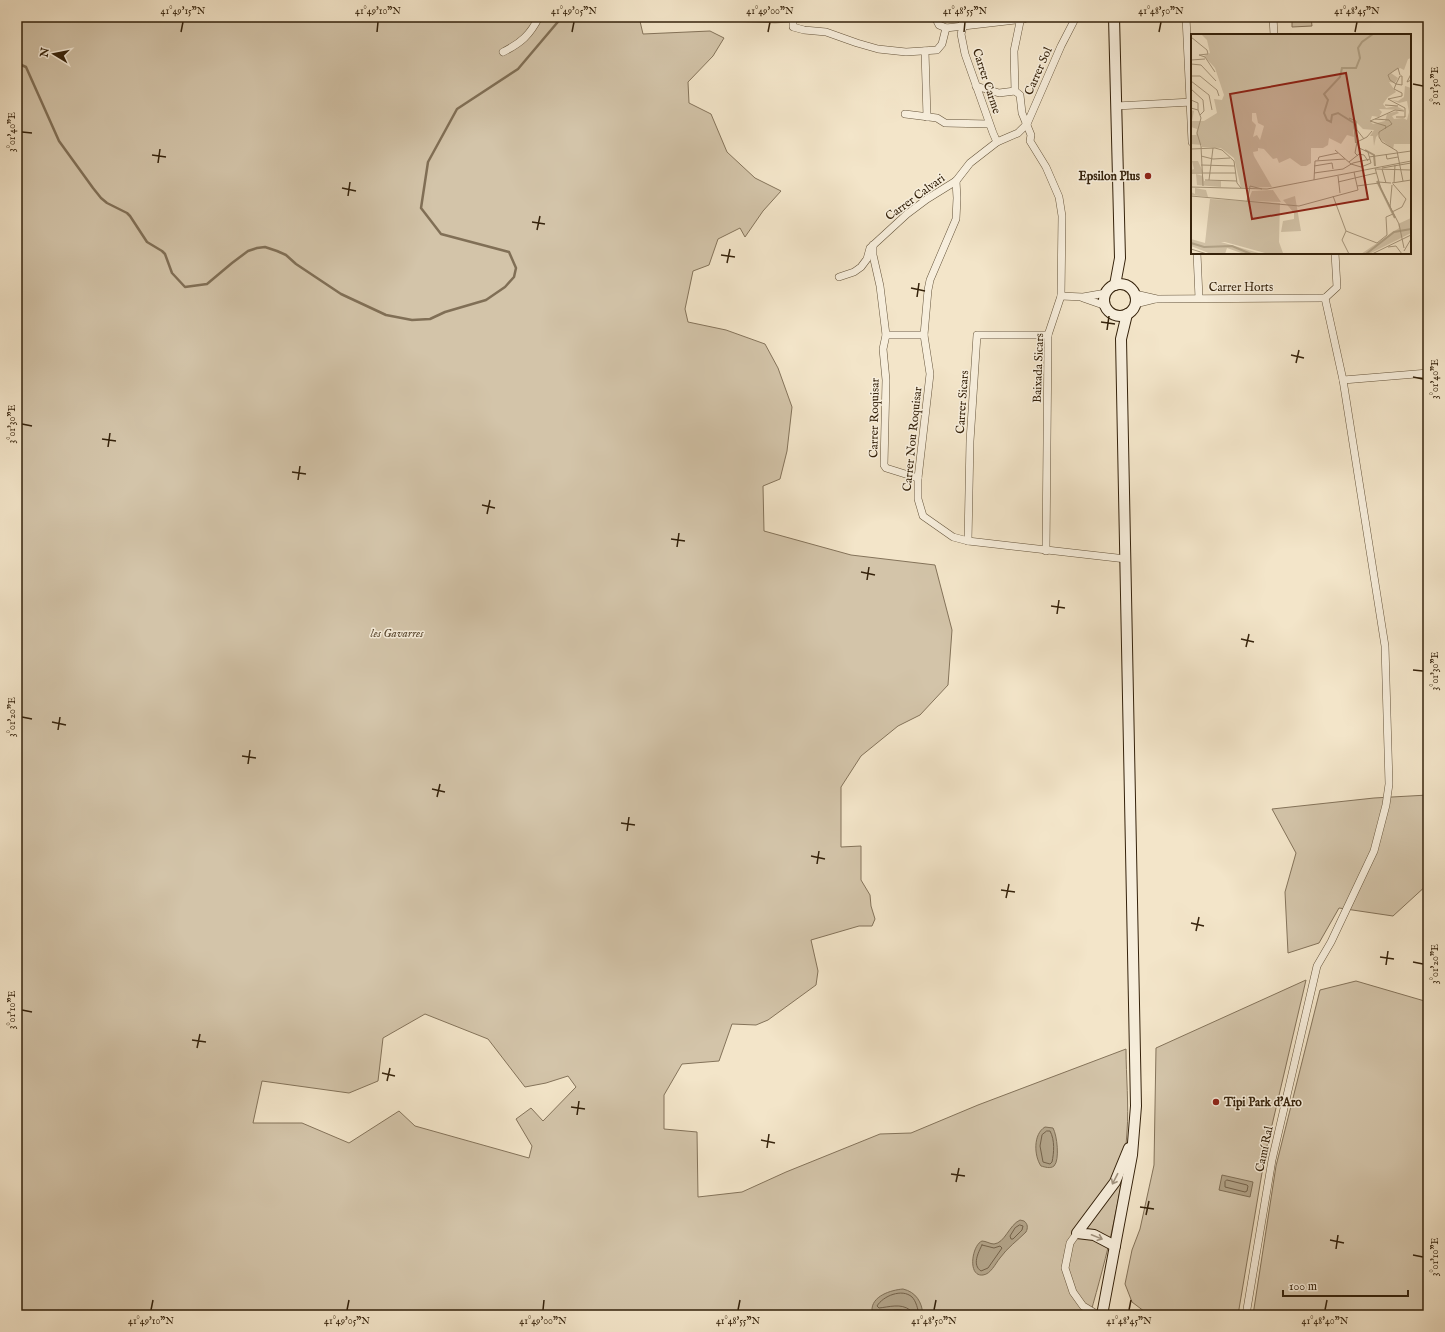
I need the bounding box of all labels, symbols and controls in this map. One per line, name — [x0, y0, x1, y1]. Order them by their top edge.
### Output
text: 41°49'15"N — [161, 5, 206, 18]
text: 41°49'10"N — [355, 5, 401, 18]
text: 41°49'05"N — [551, 5, 597, 18]
text: 41°49'00"N — [746, 5, 794, 18]
text: 41°48'55"N — [943, 5, 987, 18]
text: 41°48'50"N — [1138, 5, 1184, 18]
text: 41°48'45"N — [1334, 5, 1380, 18]
north arrow — [34, 34, 74, 74]
inset map — [1191, 34, 1411, 254]
street label: Carrer Sol — [1021, 44, 1056, 98]
text: N — [37, 46, 53, 59]
street label: Carrer Carme — [969, 46, 1004, 116]
text: 3°01'50"E — [1429, 67, 1442, 105]
text: 3°01'40"E — [6, 112, 19, 152]
place label: Epsilon Plus — [1078, 169, 1141, 185]
street label: Carrer Calvari — [883, 171, 948, 224]
marker: Epsilon Plus — [1143, 171, 1153, 181]
street label: Carrer Horts — [1209, 280, 1273, 295]
street label: Baixada Sicars — [1030, 333, 1047, 403]
text: 3°01'40"E — [1429, 359, 1442, 399]
street label: Carrer Sicars — [953, 370, 972, 434]
street label: Carrer Roquisar — [866, 377, 884, 458]
street label: Carrer Nou Roquisar — [900, 385, 927, 492]
text: 3°01'30"E — [6, 405, 19, 443]
park label: les Gavarres — [371, 626, 424, 641]
text: 3°01'30"E — [1429, 652, 1442, 690]
text: 3°01'20"E — [6, 697, 19, 737]
text: 3°01'20"E — [1429, 944, 1442, 984]
text: 3°01'10"E — [6, 991, 19, 1029]
place label: Tipi Park d'Aro — [1223, 1095, 1302, 1111]
marker: Tipi Park d'Aro — [1211, 1097, 1221, 1107]
street label: Camí Ral — [1252, 1124, 1277, 1173]
one-way arrow — [1111, 1173, 1118, 1185]
one-way arrow — [1091, 1234, 1103, 1242]
text: 3°01'10"E — [1429, 1238, 1442, 1276]
scale bar — [1283, 1272, 1408, 1298]
text: 100 m — [1289, 1279, 1317, 1294]
text: 41°49'10"N — [128, 1315, 174, 1328]
text: 41°49'05"N — [324, 1315, 370, 1328]
text: 41°49'00"N — [519, 1315, 567, 1328]
text: 41°48'55"N — [716, 1315, 760, 1328]
text: 41°48'50"N — [911, 1315, 957, 1328]
text: 41°48'45"N — [1106, 1315, 1152, 1328]
text: 41°48'40"N — [1302, 1315, 1349, 1328]

